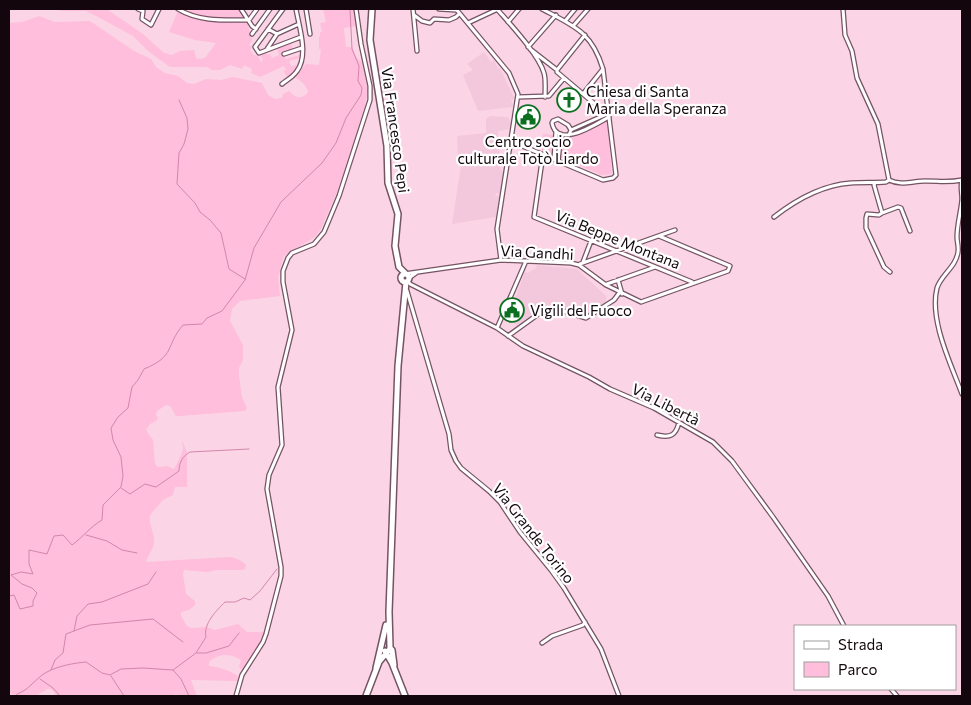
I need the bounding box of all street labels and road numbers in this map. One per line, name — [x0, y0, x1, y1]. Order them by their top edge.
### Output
street label: Via Francesco Pepi — [378, 66, 414, 194]
street label: Via Beppe Montana — [553, 206, 683, 272]
street label: Via Gandhi — [500, 241, 574, 263]
street label: Via Libertà — [629, 379, 703, 429]
street label: Via Grande Torino — [489, 479, 579, 587]

